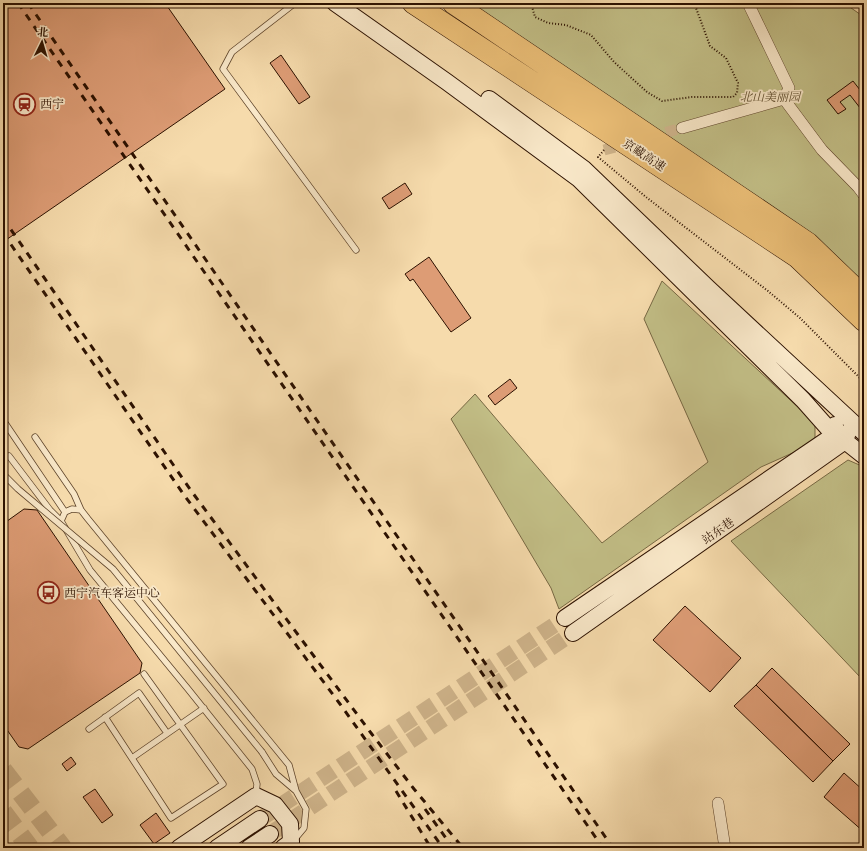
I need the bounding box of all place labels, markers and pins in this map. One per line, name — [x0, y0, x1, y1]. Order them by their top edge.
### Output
station icon: 西宁 — [11, 91, 37, 117]
place label: 西宁 — [40, 96, 64, 111]
bus stop icon: 西宁汽车客运中心 — [35, 580, 61, 606]
place label: 西宁汽车客运中心 — [64, 585, 160, 600]

